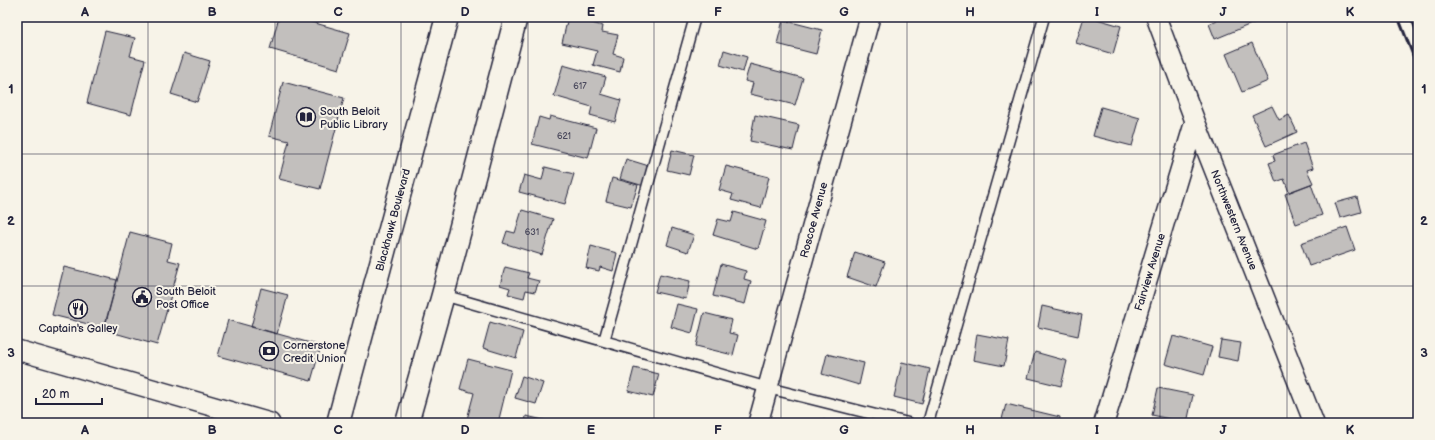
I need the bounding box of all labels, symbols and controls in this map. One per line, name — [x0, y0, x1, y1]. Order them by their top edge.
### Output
text: A — [80, 4, 89, 20]
text: B — [207, 4, 217, 20]
text: C — [333, 4, 343, 20]
text: D — [460, 4, 470, 20]
text: E — [587, 4, 596, 20]
text: F — [714, 4, 722, 20]
text: G — [839, 4, 849, 20]
text: H — [965, 4, 975, 20]
text: I — [1095, 4, 1099, 20]
text: J — [1219, 4, 1227, 20]
text: K — [1346, 4, 1355, 20]
text: 1 — [8, 81, 14, 97]
house number: 617 — [573, 81, 587, 92]
text: 1 — [1421, 81, 1427, 97]
place label: South Beloit Public Library — [320, 105, 388, 131]
library icon: South Beloit Public Library — [295, 106, 317, 128]
house number: 621 — [557, 131, 571, 142]
street label: Blackhawk Boulevard — [373, 167, 413, 273]
street label: Northwestern Avenue — [1208, 168, 1260, 272]
street label: Roscoe Avenue — [798, 180, 830, 259]
text: 2 — [7, 213, 15, 229]
text: 2 — [1420, 213, 1428, 229]
house number: 631 — [525, 227, 539, 238]
street label: Fairview Avenue — [1132, 231, 1168, 312]
place label: South Beloit Post Office — [156, 285, 217, 311]
public building icon: South Beloit Post Office — [131, 286, 153, 308]
restaurant icon: Captain's Galley — [67, 298, 89, 320]
place label: Captain's Galley — [39, 322, 118, 335]
place label: Cornerstone Credit Union — [283, 339, 346, 365]
bank icon: Cornerstone Credit Union — [258, 340, 280, 362]
text: 3 — [7, 345, 15, 361]
text: 3 — [1420, 345, 1428, 361]
scale bar — [36, 380, 102, 406]
text: 20 m — [42, 387, 69, 402]
text: A — [80, 422, 89, 438]
text: B — [207, 422, 217, 438]
text: C — [333, 422, 343, 438]
text: D — [460, 422, 470, 438]
text: E — [587, 422, 596, 438]
text: F — [714, 422, 722, 438]
text: G — [839, 422, 849, 438]
text: H — [965, 422, 975, 438]
text: I — [1095, 422, 1099, 438]
text: J — [1219, 422, 1227, 438]
text: K — [1346, 422, 1355, 438]

